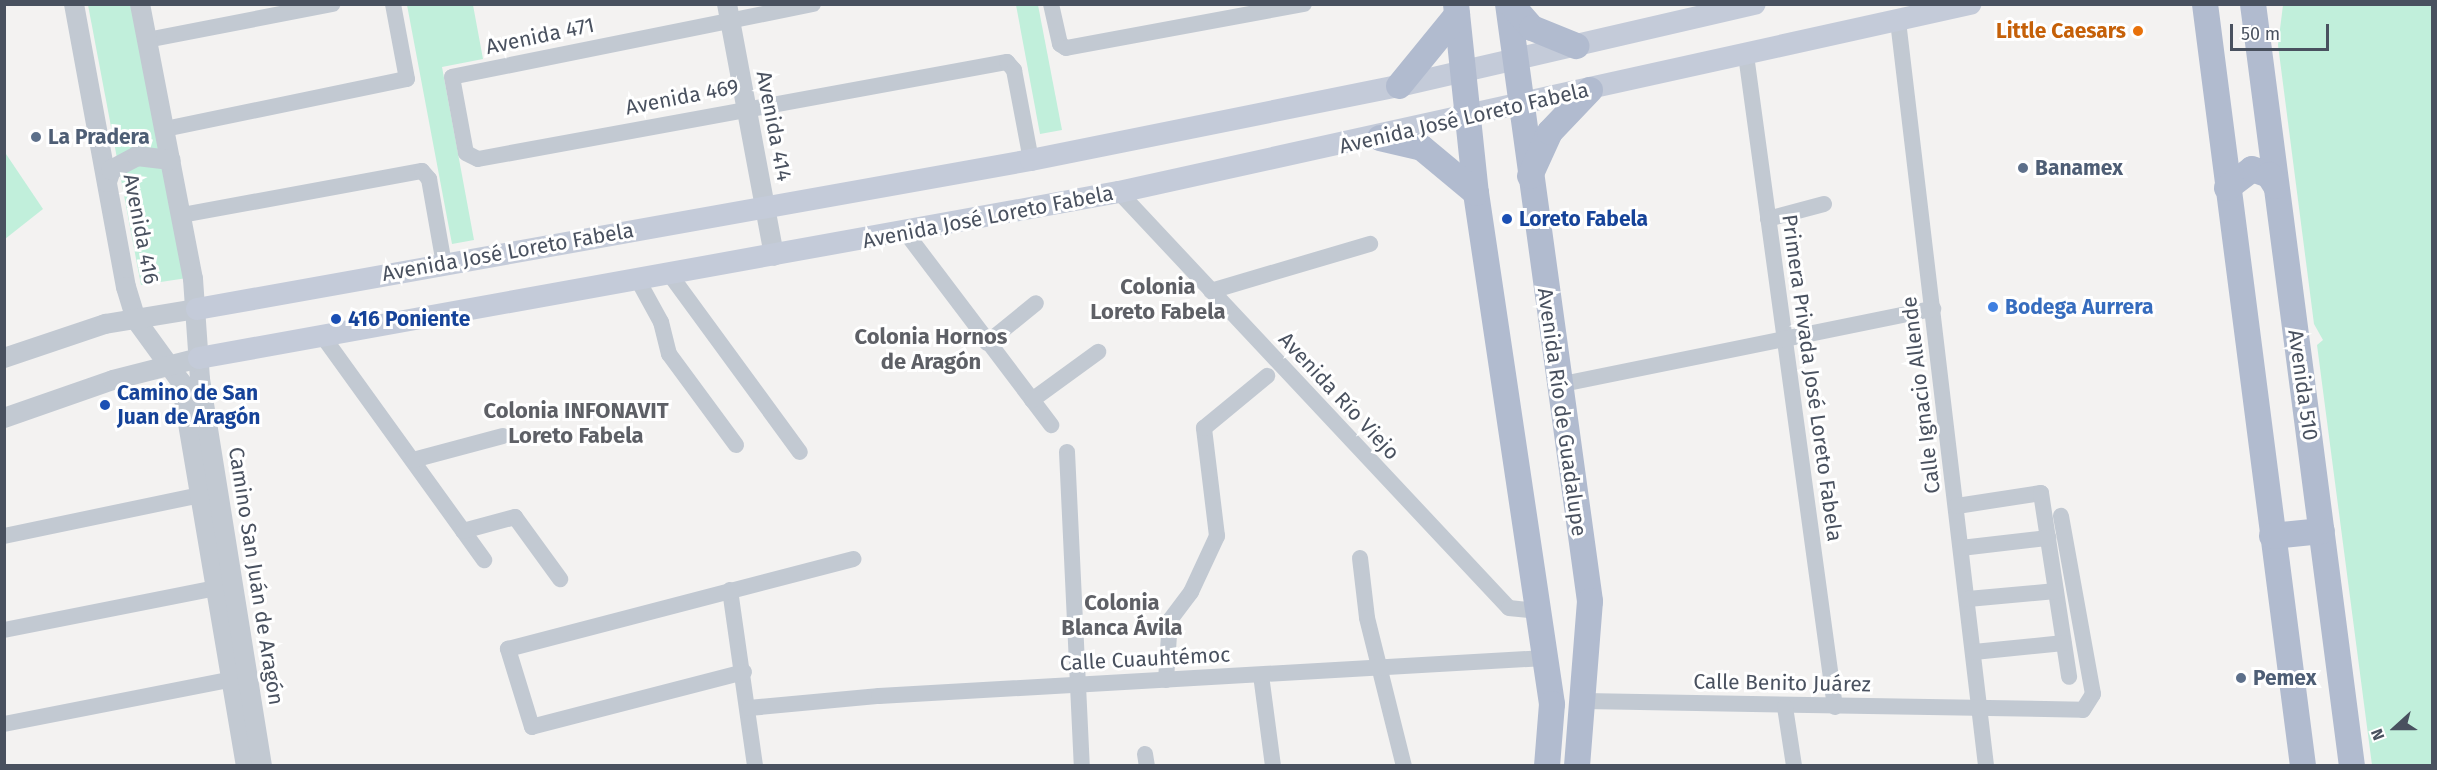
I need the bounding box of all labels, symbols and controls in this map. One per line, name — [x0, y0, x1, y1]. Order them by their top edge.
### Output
street label: Avenida 471 — [483, 12, 597, 60]
scale bar — [2233, 12, 2332, 50]
place label: Little Caesars — [1996, 18, 2126, 44]
text: 50 m — [2241, 23, 2280, 45]
marker: Little Caesars — [2131, 24, 2145, 38]
street label: Avenida 414 — [751, 69, 797, 183]
street label: Avenida 469 — [623, 74, 741, 120]
street label: Avenida José Loreto Fabela — [1337, 77, 1591, 159]
place label: La Pradera — [48, 124, 150, 150]
marker: La Pradera — [29, 130, 43, 144]
place label: Banamex — [2035, 155, 2123, 181]
marker: Banamex — [2016, 161, 2030, 175]
street label: Avenida 416 — [118, 172, 164, 286]
street label: Avenida José Loreto Fabela — [860, 180, 1116, 254]
place label: Loreto Fabela — [1519, 206, 1648, 232]
marker: Loreto Fabela — [1500, 212, 1514, 226]
street label: Primera Privada José Loreto Fabela — [1777, 213, 1847, 543]
street label: Avenida José Loreto Fabela — [380, 217, 636, 287]
district label: Colonia Loreto Fabela — [1090, 273, 1226, 324]
street label: Avenida Río de Guadalupe — [1532, 286, 1592, 538]
place label: Bodega Aurrera — [2005, 294, 2153, 320]
street label: Calle Ignacio Allende — [1896, 295, 1946, 495]
marker: Bodega Aurrera — [1986, 300, 2000, 314]
place label: 416 Poniente — [348, 306, 470, 332]
marker: 416 Poniente — [329, 312, 343, 326]
district label: Colonia Hornos de Aragón — [855, 323, 1007, 374]
street label: Avenida Río Viejo — [1273, 327, 1405, 465]
street label: Avenida 510 — [2283, 328, 2323, 442]
place label: Camino de San Juan de Aragón — [117, 380, 260, 430]
district label: Colonia INFONAVIT Loreto Fabela — [483, 397, 669, 448]
marker: Camino de San Juan de Aragón — [98, 398, 112, 412]
street label: Camino San Juán de Aragón — [223, 445, 289, 707]
district label: Colonia Blanca Ávila — [1061, 589, 1183, 640]
street label: Calle Cuauhtémoc — [1059, 642, 1231, 676]
place label: Pemex — [2253, 665, 2316, 691]
street label: Calle Benito Juárez — [1693, 669, 1871, 697]
marker: Pemex — [2234, 671, 2248, 685]
north arrow — [2365, 698, 2425, 758]
text: N — [2367, 726, 2389, 743]

